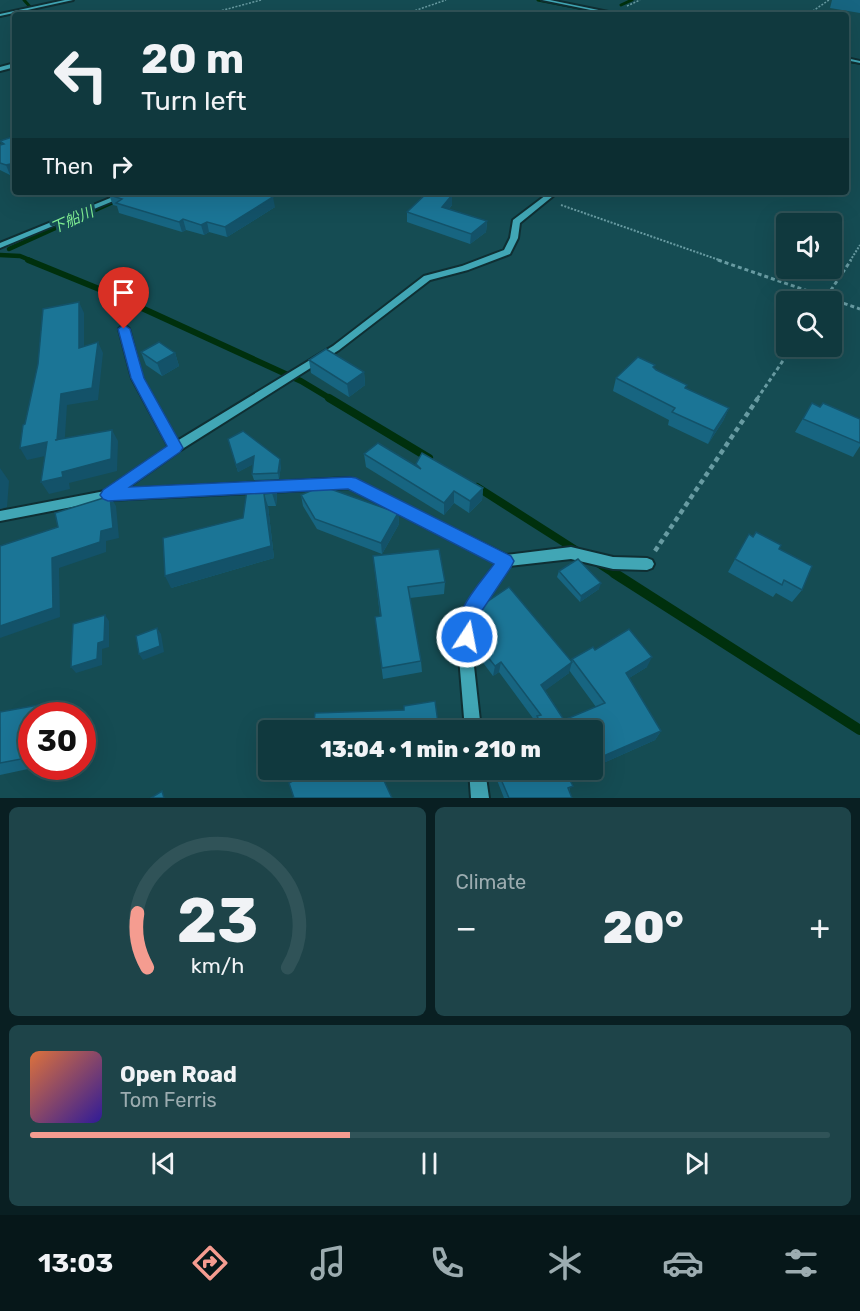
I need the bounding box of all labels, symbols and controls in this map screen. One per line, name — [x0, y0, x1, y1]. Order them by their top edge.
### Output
text: 20 m — [141, 34, 244, 84]
icon: left — [42, 36, 120, 114]
text: Turn left — [141, 85, 246, 117]
icon: right — [105, 150, 138, 183]
text: Then — [42, 153, 93, 180]
water label: 下船川 — [48, 202, 98, 237]
map controls — [776, 213, 842, 357]
button: sound — [776, 213, 842, 279]
pin — [98, 267, 149, 329]
icon: arrive — [107, 276, 140, 309]
button: search — [776, 291, 842, 357]
position arrow — [435, 605, 499, 669]
speed limit sign: 30 — [18, 702, 96, 780]
text: 13:04 · 1 min · 210 m — [320, 736, 541, 763]
text: Climate — [456, 870, 526, 894]
text: 23 — [176, 884, 258, 958]
text: 20° — [603, 901, 684, 954]
text: − — [456, 908, 477, 947]
text: + — [809, 908, 830, 947]
text: km/h — [190, 954, 244, 979]
text: Open Road — [120, 1061, 237, 1088]
text: Tom Ferris — [120, 1088, 217, 1112]
icon: previous — [147, 1147, 180, 1180]
icon: pause — [413, 1147, 446, 1180]
icon: next — [680, 1147, 713, 1180]
icon: directions — [189, 1242, 231, 1284]
icon: music — [307, 1242, 349, 1284]
icon: phone — [426, 1242, 468, 1284]
icon: climate — [544, 1242, 586, 1284]
icon: car — [662, 1242, 704, 1284]
icon: filters — [780, 1242, 822, 1284]
text: 13:03 — [38, 1247, 113, 1279]

